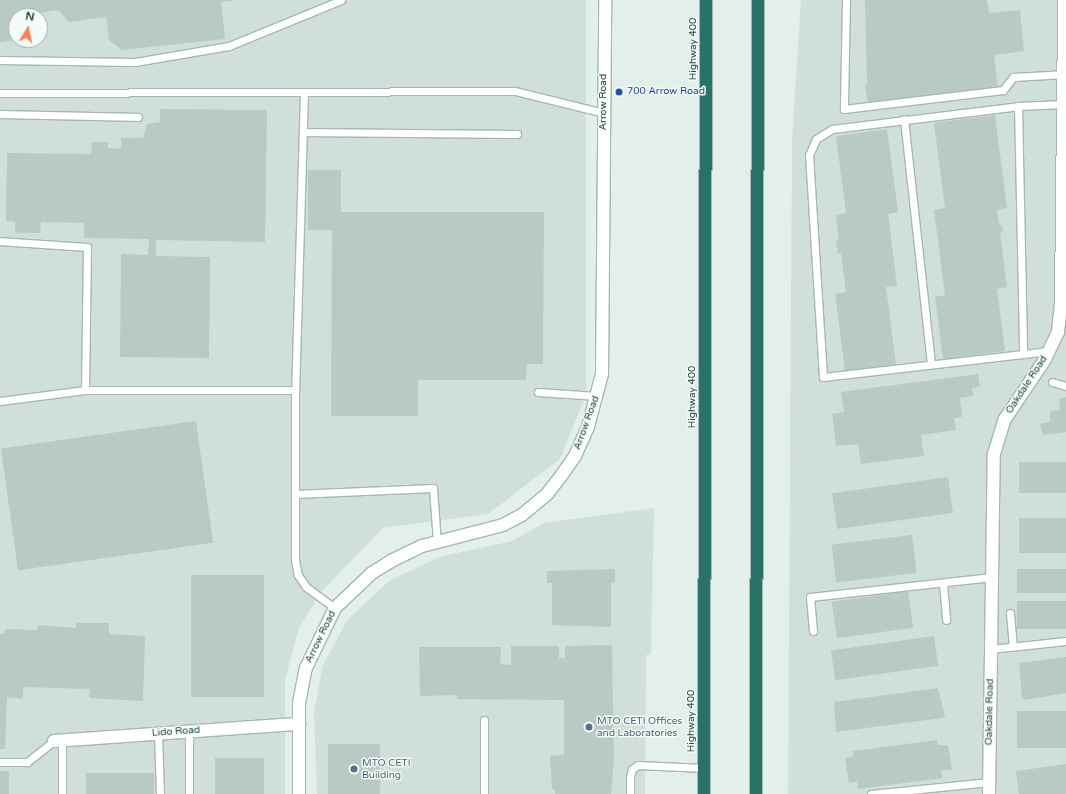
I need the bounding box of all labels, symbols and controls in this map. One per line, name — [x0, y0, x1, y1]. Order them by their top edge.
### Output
north arrow — [8, 8, 48, 48]
text: N — [25, 10, 35, 24]
street label: Highway 400 — [688, 18, 700, 80]
street label: Arrow Road — [598, 74, 610, 130]
place label: 700 Arrow Road — [627, 86, 705, 98]
marker: 700 Arrow Road — [614, 87, 624, 97]
street label: Oakdale Road — [1004, 354, 1050, 416]
street label: Highway 400 — [687, 366, 699, 428]
street label: Arrow Road — [572, 394, 602, 452]
street label: Arrow Road — [303, 609, 339, 665]
street label: Oakdale Road — [983, 678, 997, 746]
street label: Highway 400 — [686, 690, 698, 752]
place label: MTO CETI Offices and Laboratories — [597, 715, 682, 738]
marker: MTO CETI Offices and Laboratories — [584, 722, 594, 732]
street label: Lido Road — [151, 724, 201, 740]
place label: MTO CETI Building — [362, 757, 410, 780]
marker: MTO CETI Building — [349, 764, 359, 774]

